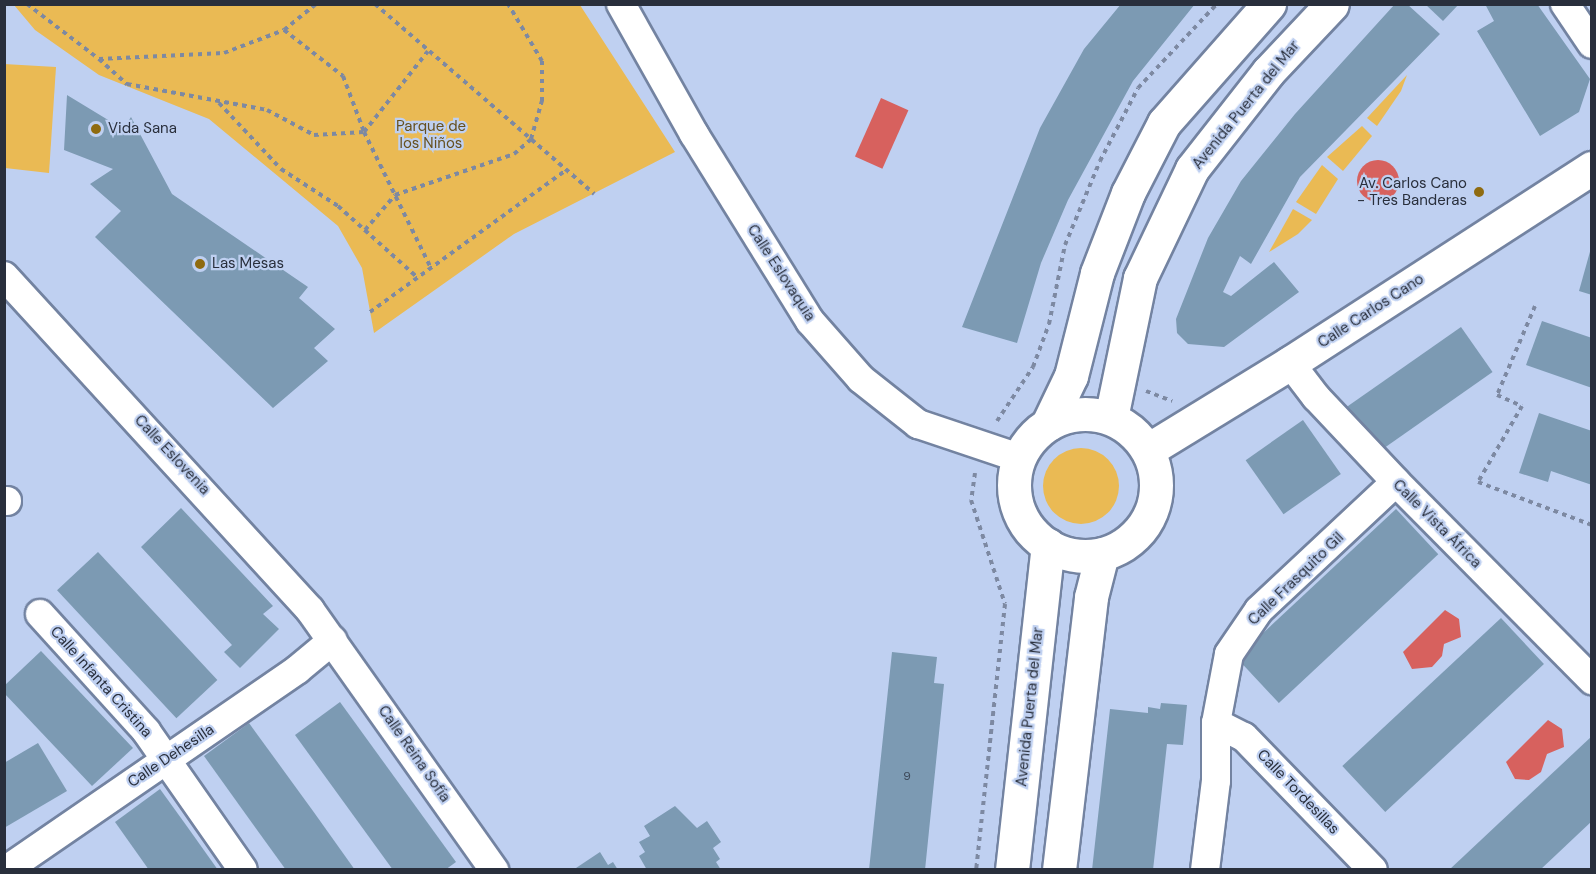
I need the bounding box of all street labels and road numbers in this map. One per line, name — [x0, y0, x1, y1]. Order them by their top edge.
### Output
street label: Avenida Puerta del Mar — [1189, 37, 1303, 173]
street label: Calle Eslovaquia — [743, 221, 819, 325]
street label: Calle Carlos Cano — [1315, 270, 1427, 352]
street label: Calle Eslovenia — [130, 411, 214, 499]
street label: Calle Vista África — [1389, 476, 1485, 572]
street label: Calle Frasquito Gil — [1244, 529, 1348, 629]
street label: Calle Infanta Cristina — [46, 623, 156, 741]
street label: Avenida Puerta del Mar — [1013, 627, 1047, 787]
street label: Calle Reina Sofía — [374, 702, 454, 806]
street label: Calle Dehesilla — [124, 721, 218, 791]
street label: Calle Tordesillas — [1253, 746, 1343, 838]

